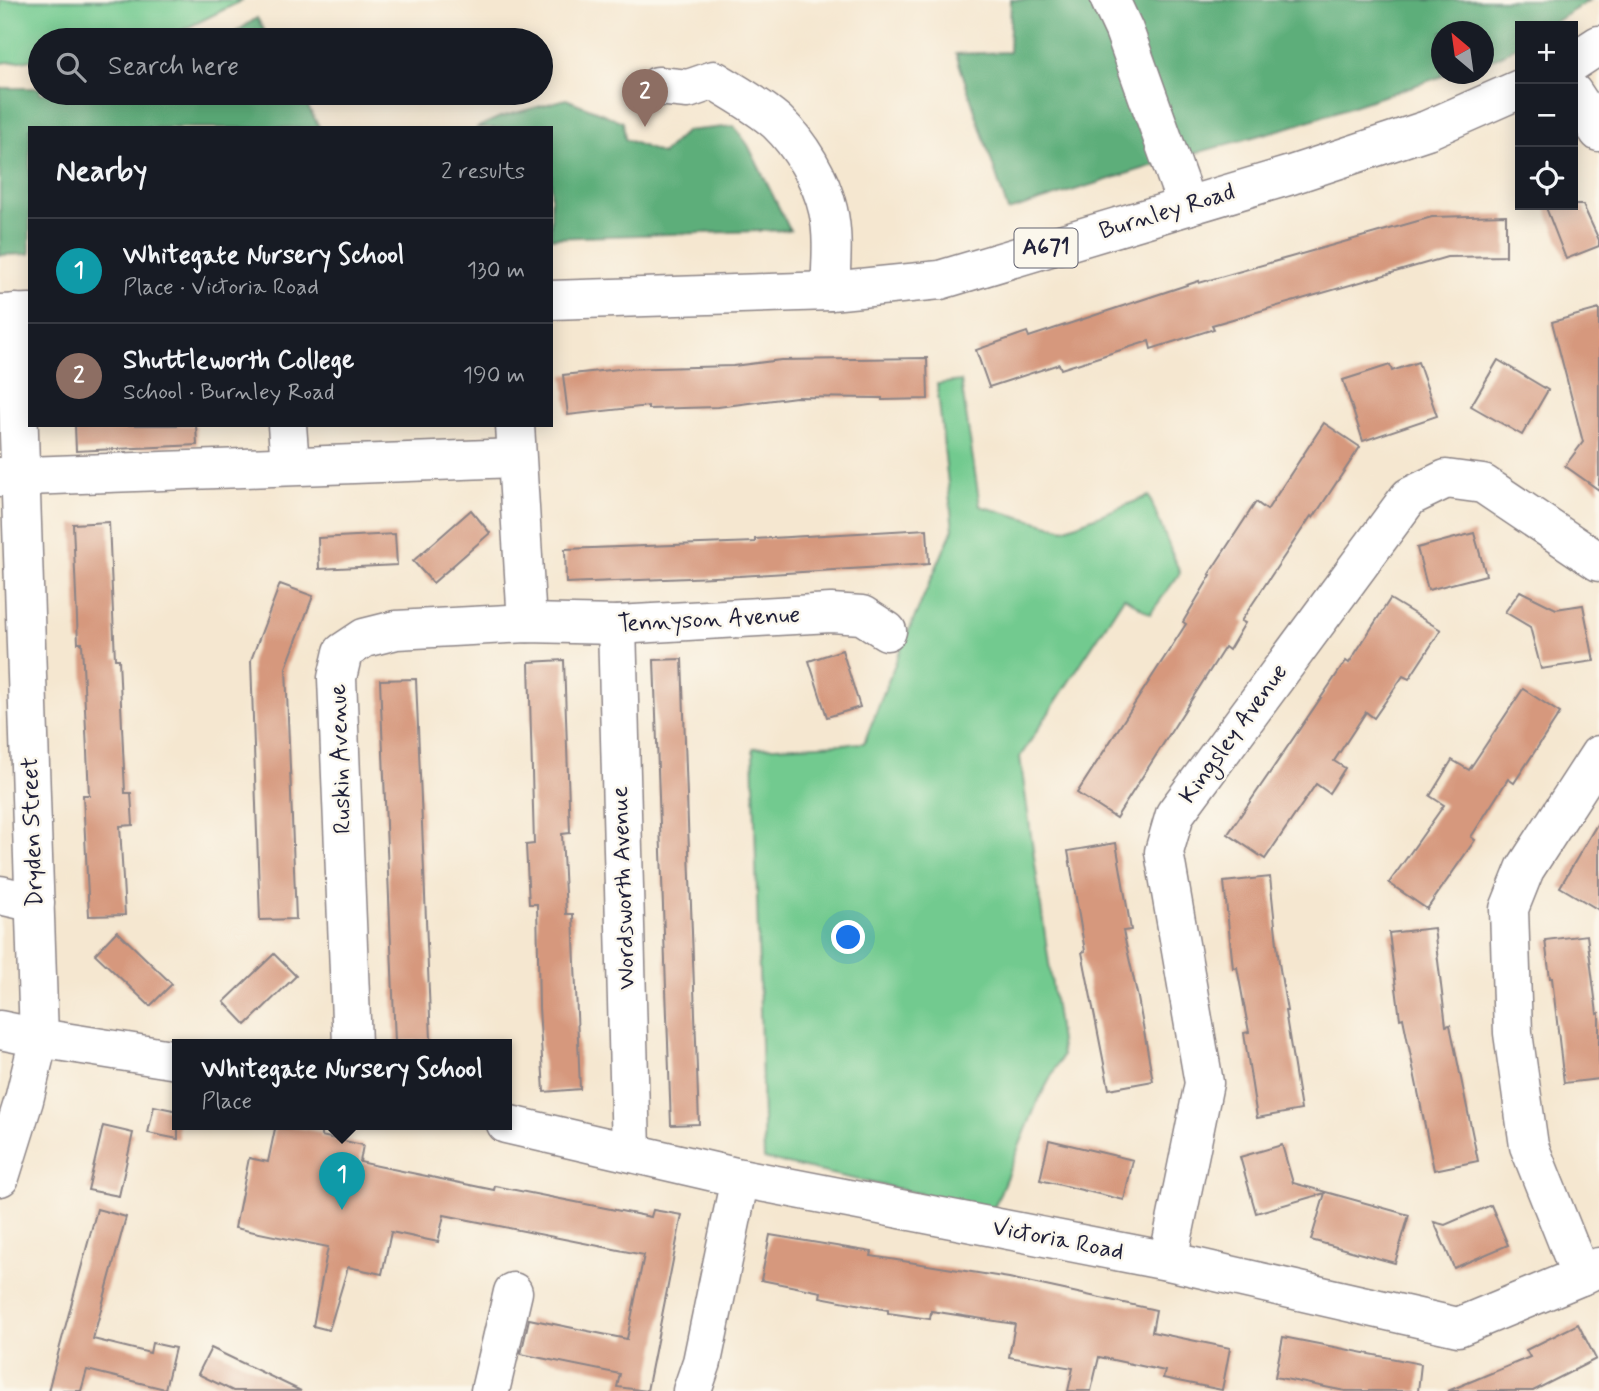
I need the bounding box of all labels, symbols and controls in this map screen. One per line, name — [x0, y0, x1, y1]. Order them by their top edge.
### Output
north arrow — [1431, 21, 1494, 84]
map controls — [1515, 21, 1578, 210]
button: + — [1515, 21, 1578, 84]
search box — [28, 28, 553, 105]
icon: search — [52, 48, 90, 86]
text: Search here — [108, 50, 239, 84]
pin: 2 — [622, 69, 668, 127]
button: − — [1515, 84, 1578, 147]
button: locate — [1515, 147, 1578, 210]
text: Nearby — [56, 152, 147, 191]
text: 2 results — [441, 157, 525, 187]
street label: Burnley Road — [1095, 177, 1239, 247]
road number: A671 — [1014, 229, 1078, 268]
text: Whitegate Nursery School — [123, 239, 404, 273]
text: 1 — [74, 256, 84, 286]
text: 130 m — [467, 256, 525, 286]
text: Place · Victoria Road — [123, 273, 319, 303]
text: Shuttleworth College — [123, 344, 354, 378]
text: 2 — [73, 361, 85, 391]
text: 190 m — [463, 361, 525, 391]
text: School · Burnley Road — [123, 378, 335, 408]
street label: Tennyson Avenue — [617, 600, 801, 640]
street label: Kingsley Avenue — [1173, 658, 1297, 811]
street label: Ruskin Avenue — [323, 683, 359, 835]
street label: Dryden Street — [15, 756, 51, 908]
street label: Wordsworth Avenue — [605, 786, 643, 990]
your location — [831, 920, 865, 954]
popup — [172, 1039, 512, 1130]
text: Whitegate Nursery School — [201, 1053, 483, 1087]
text: Place — [201, 1087, 252, 1117]
pin: 1 — [319, 1152, 365, 1210]
street label: Victoria Road — [990, 1212, 1126, 1268]

